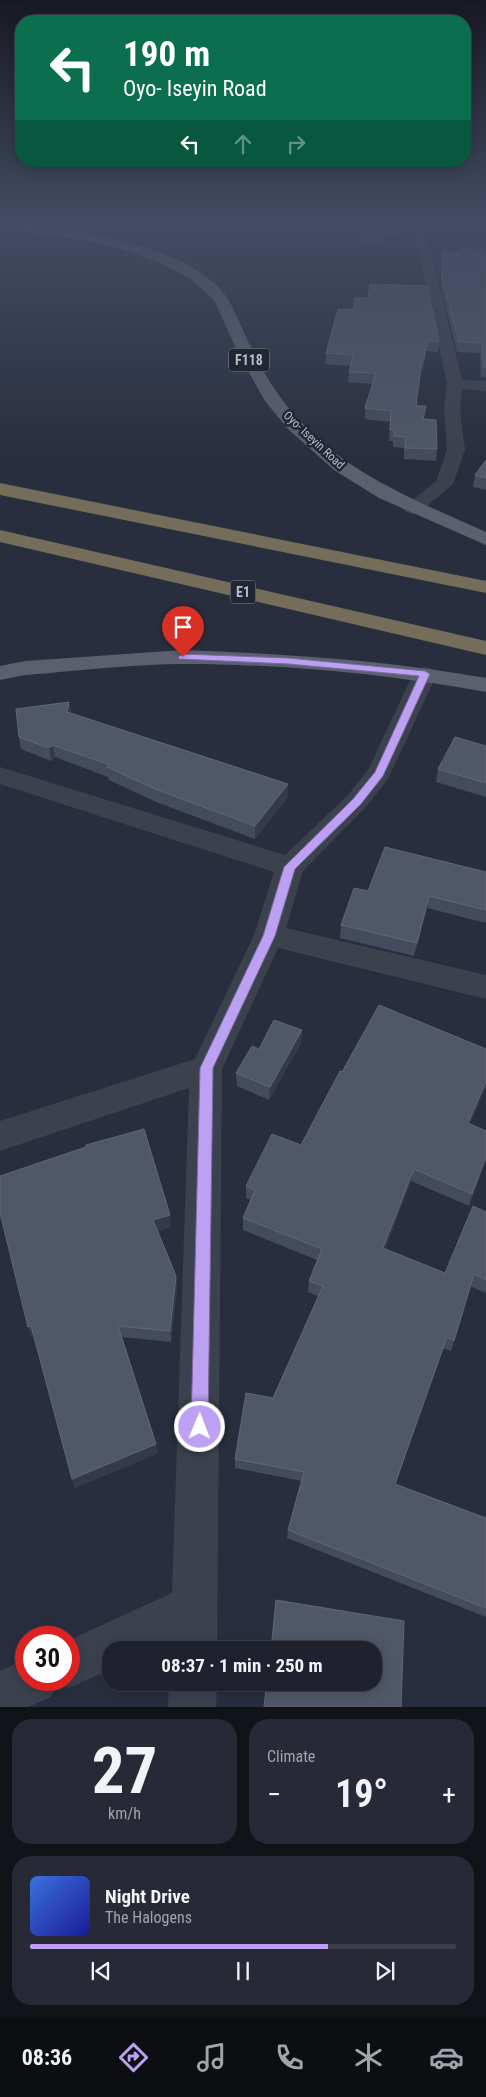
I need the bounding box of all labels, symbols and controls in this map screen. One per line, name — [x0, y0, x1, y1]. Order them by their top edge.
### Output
text: 190 m — [123, 34, 210, 75]
icon: left — [40, 35, 105, 100]
text: Oyo- Iseyin Road — [123, 76, 267, 101]
icon: left — [176, 130, 204, 158]
icon: ahead — [229, 130, 257, 158]
icon: right — [282, 130, 310, 158]
road number: F118 — [229, 348, 269, 372]
street label: Oyo- Iseyin Road — [281, 408, 347, 472]
road number: E1 — [230, 580, 256, 604]
pin — [162, 606, 204, 657]
icon: arrive — [169, 613, 197, 641]
position arrow — [173, 1400, 225, 1452]
speed limit sign: 30 — [15, 1626, 80, 1691]
text: 08:37 · 1 min · 250 m — [161, 1654, 323, 1677]
text: 27 — [92, 1733, 157, 1809]
text: Climate — [267, 1747, 315, 1766]
text: 19° — [335, 1772, 388, 1816]
text: − — [267, 1778, 281, 1811]
text: + — [442, 1778, 456, 1811]
text: km/h — [108, 1804, 141, 1823]
text: Night Drive — [105, 1885, 190, 1908]
text: The Halogens — [105, 1908, 192, 1927]
icon: previous — [87, 1957, 115, 1985]
icon: pause — [229, 1957, 257, 1985]
icon: next — [371, 1957, 399, 1985]
icon: directions — [116, 2040, 151, 2075]
icon: music — [194, 2040, 229, 2075]
icon: phone — [272, 2040, 307, 2075]
icon: climate — [351, 2040, 386, 2075]
icon: car — [429, 2040, 464, 2075]
text: 08:36 — [22, 2045, 72, 2070]

